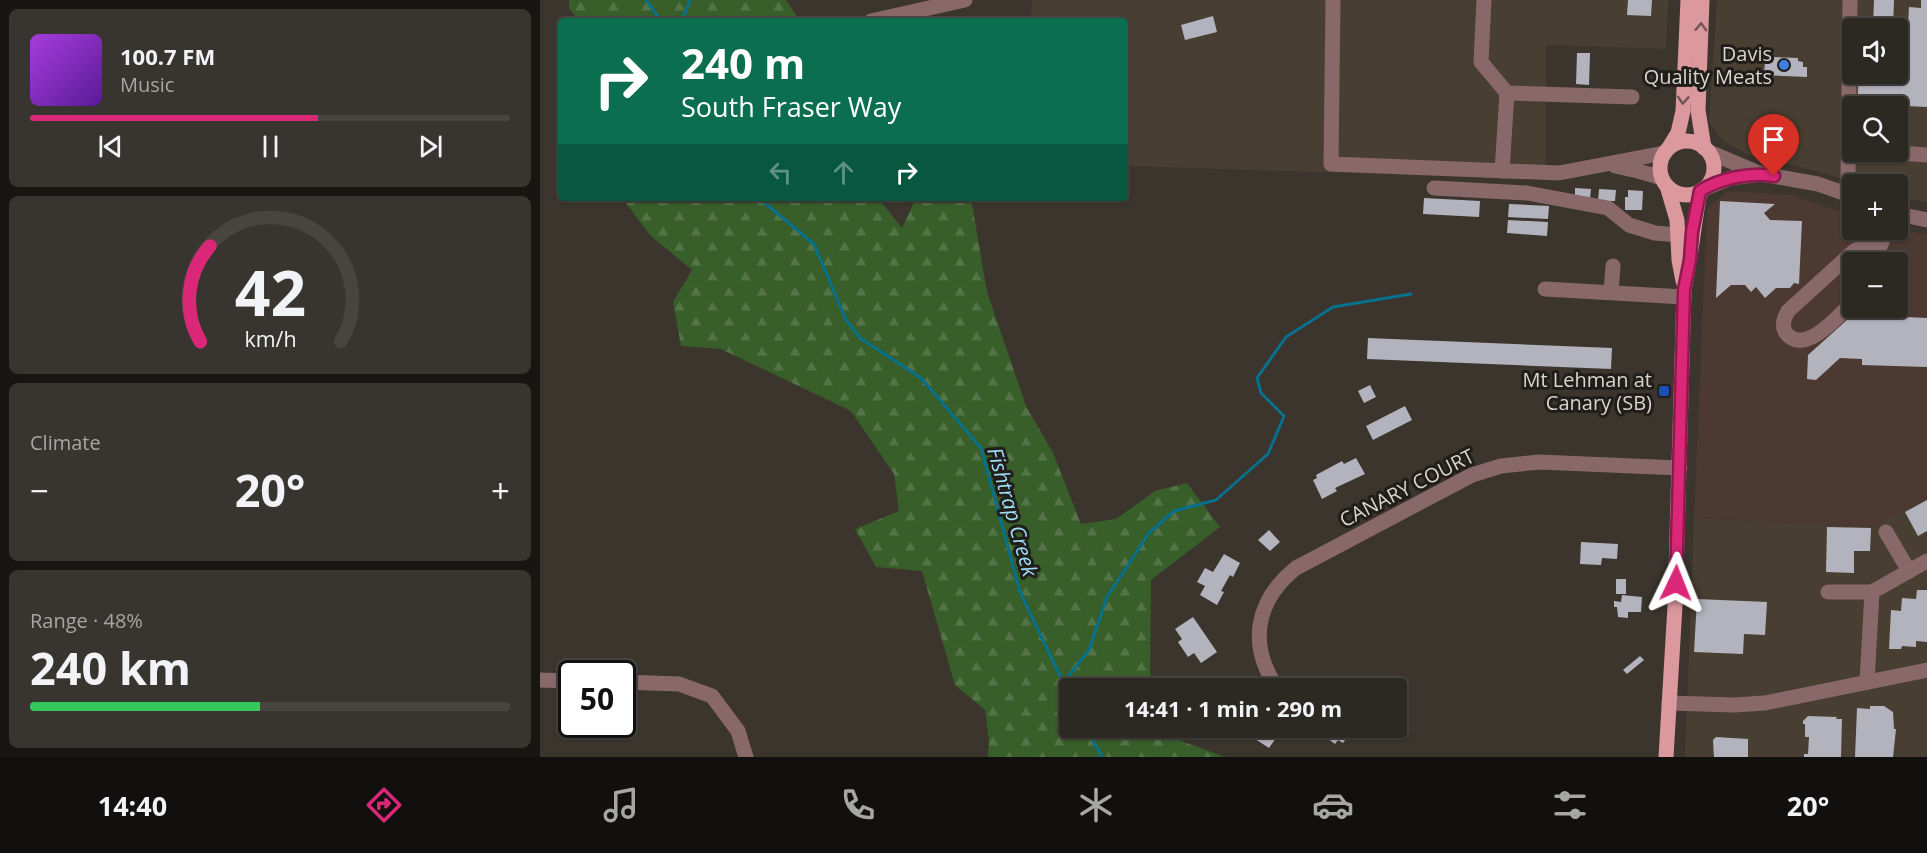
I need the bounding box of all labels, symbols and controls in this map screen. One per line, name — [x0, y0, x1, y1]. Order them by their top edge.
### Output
map controls — [1842, 18, 1908, 318]
button: sound — [1842, 18, 1908, 84]
one-way arrow — [1695, 22, 1708, 31]
text: 240 m — [681, 34, 805, 91]
place label: Davis Quality Meats — [1644, 40, 1772, 90]
text: 100.7 FM — [120, 41, 215, 71]
icon: right — [582, 42, 660, 120]
marker: Davis Quality Meats — [1777, 58, 1791, 72]
text: Music — [120, 71, 174, 98]
text: South Fraser Way — [681, 88, 901, 125]
one-way arrow — [1677, 96, 1690, 105]
button: search — [1842, 96, 1908, 162]
pin — [1748, 114, 1799, 176]
icon: arrive — [1757, 123, 1790, 156]
icon: previous — [94, 130, 127, 163]
icon: pause — [254, 130, 287, 163]
icon: next — [414, 130, 447, 163]
icon: left — [764, 156, 797, 189]
icon: ahead — [827, 156, 860, 189]
icon: right — [890, 156, 923, 189]
button: + — [1842, 174, 1908, 240]
text: 42 — [234, 249, 306, 334]
button: − — [1842, 252, 1908, 318]
text: km/h — [244, 324, 296, 353]
place label: Mt Lehman at Canary (SB) — [1522, 366, 1652, 416]
marker: Mt Lehman at Canary (SB) — [1657, 384, 1671, 398]
text: Climate — [30, 429, 101, 456]
street label: CANARY COURT — [1335, 442, 1479, 533]
water label: Fishtrap Creek — [981, 444, 1045, 580]
text: 20° — [235, 459, 305, 520]
text: − — [30, 468, 49, 513]
text: + — [491, 468, 510, 513]
position arrow — [1644, 551, 1708, 615]
text: Range · 48% — [30, 607, 143, 634]
text: 240 km — [30, 637, 191, 698]
speed limit sign: 50 — [558, 660, 636, 738]
text: 14:41 · 1 min · 290 m — [1124, 693, 1342, 723]
icon: directions — [363, 784, 405, 826]
icon: music — [600, 784, 642, 826]
icon: phone — [837, 784, 879, 826]
icon: climate — [1075, 784, 1117, 826]
icon: car — [1312, 784, 1354, 826]
icon: filters — [1549, 784, 1591, 826]
text: 14:40 — [98, 787, 167, 824]
text: 20° — [1787, 787, 1829, 824]

